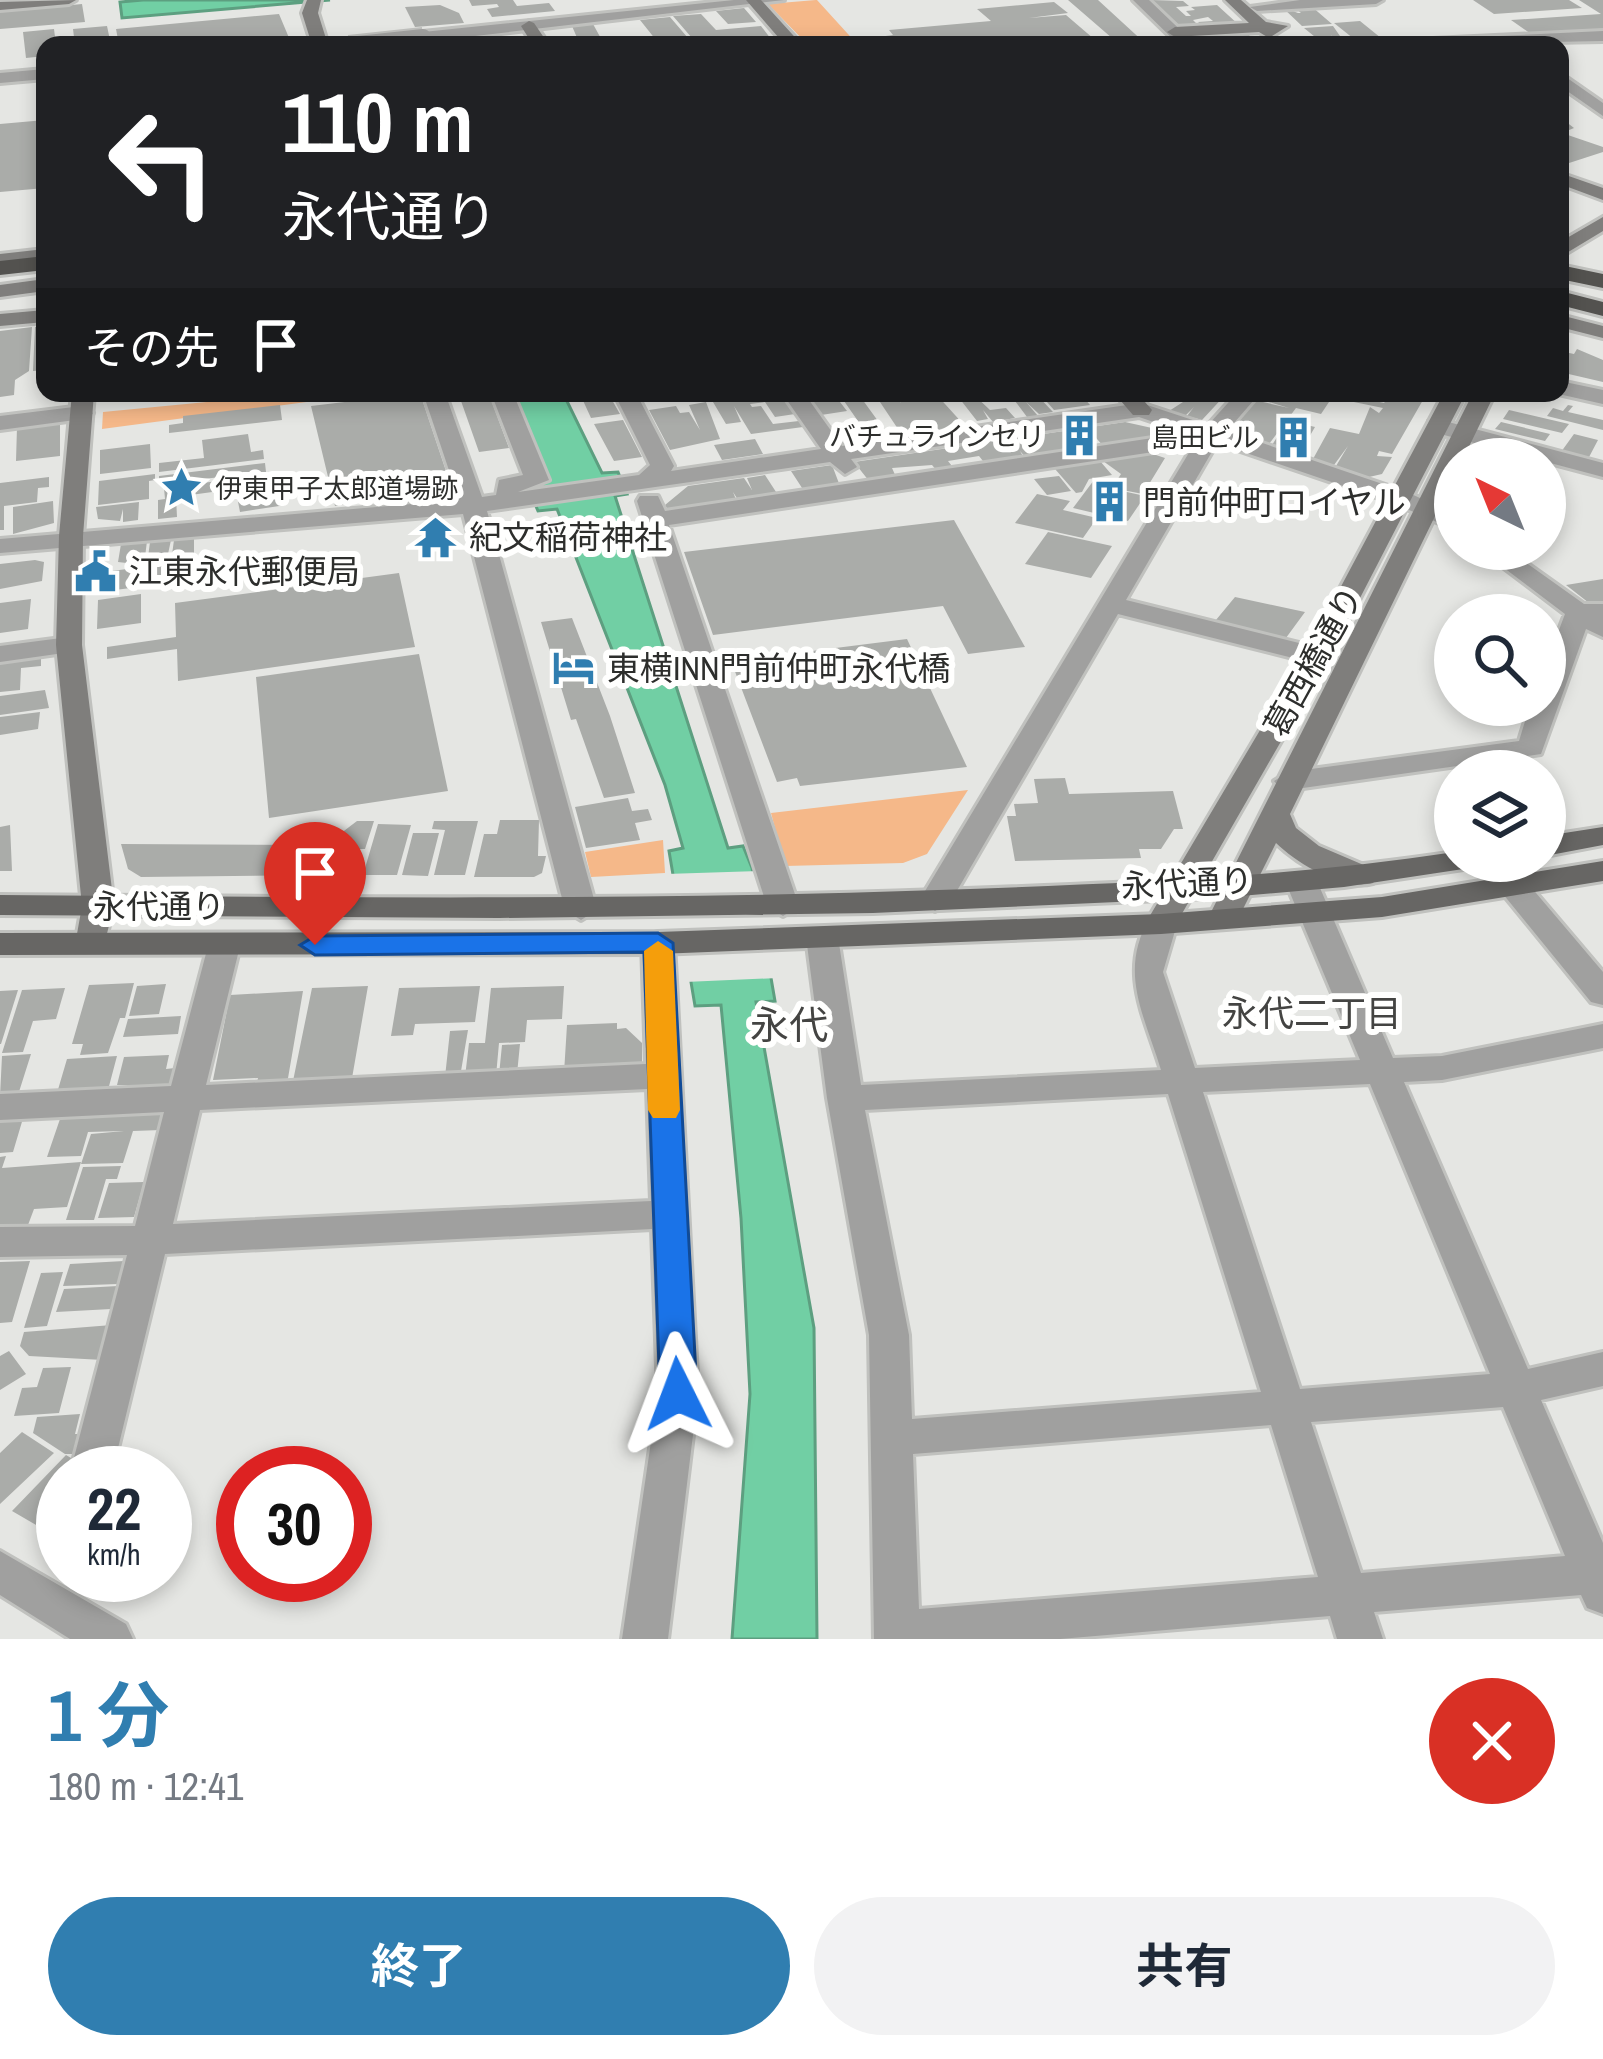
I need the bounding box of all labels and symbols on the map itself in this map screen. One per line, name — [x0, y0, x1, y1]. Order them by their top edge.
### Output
building icon: バチュラインセリ — [1056, 413, 1102, 459]
building icon: 島田ビル — [1270, 414, 1316, 460]
place label: バチュラインセリ — [829, 418, 1045, 454]
place label: 島田ビル — [1151, 419, 1259, 455]
north arrow — [1434, 438, 1566, 570]
place icon: 伊東甲子太郎道場跡 — [158, 465, 204, 511]
place label: 伊東甲子太郎道場跡 — [215, 470, 458, 506]
building icon: 門前仲町ロイヤル — [1086, 479, 1132, 525]
place label: 門前仲町ロイヤル — [1143, 480, 1406, 524]
temple icon: 紀文稲荷神社 — [412, 514, 458, 560]
place label: 紀文稲荷神社 — [469, 515, 667, 559]
public building icon: 江東永代郵便局 — [72, 548, 118, 594]
place label: 江東永代郵便局 — [129, 549, 360, 593]
street label: 葛西橋通り — [1254, 578, 1372, 744]
hotel icon: 東横INN門前仲町永代橋 — [550, 645, 596, 691]
place label: 東横INN門前仲町永代橋 — [607, 646, 951, 690]
pin — [264, 822, 366, 945]
street label: 永代通り — [1120, 858, 1254, 908]
street label: 永代通り — [93, 884, 225, 928]
district label: 永代二丁目 — [1222, 989, 1402, 1037]
district label: 永代 — [750, 999, 828, 1051]
position arrow — [615, 1331, 741, 1457]
speed limit sign: 30 — [216, 1446, 372, 1602]

